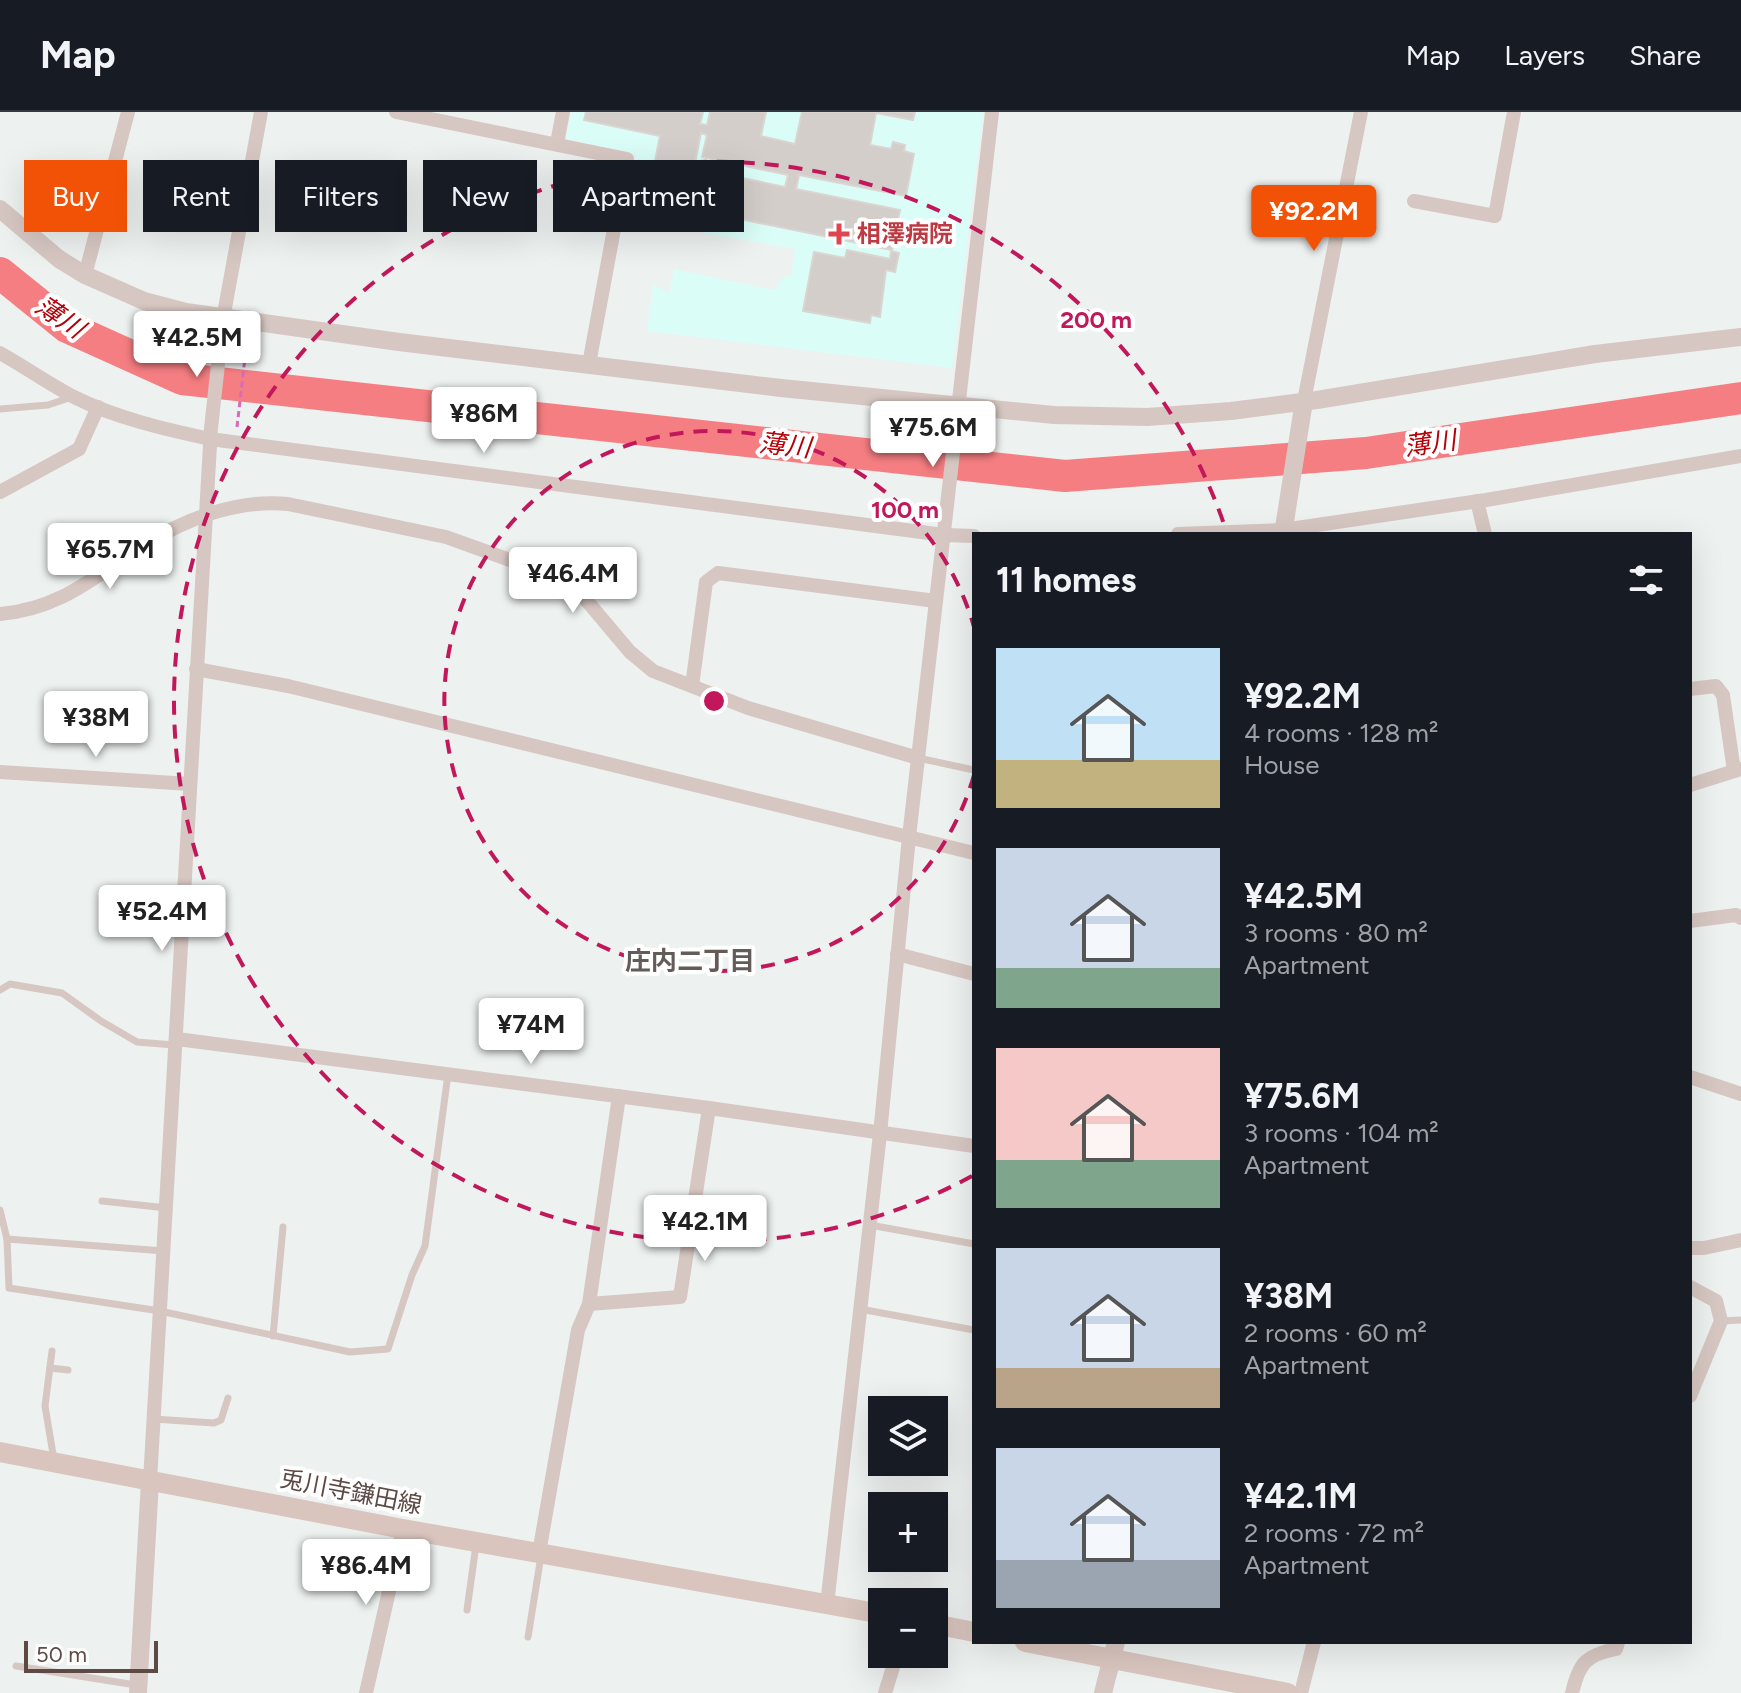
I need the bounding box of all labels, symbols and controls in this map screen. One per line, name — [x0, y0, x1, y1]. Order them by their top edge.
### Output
text: Map — [40, 32, 116, 78]
text: Map — [1406, 38, 1460, 72]
text: Layers — [1504, 38, 1585, 72]
text: Share — [1629, 38, 1701, 72]
chip: Buy — [24, 160, 127, 232]
chip: Rent — [143, 160, 259, 232]
chip: Filters — [275, 160, 407, 232]
chip: New — [423, 160, 537, 232]
chip: Apartment — [553, 160, 744, 232]
pin: ¥92.2M — [1249, 185, 1379, 253]
text: ¥92.2M — [1269, 195, 1359, 227]
place label: 相澤病院 — [857, 219, 953, 248]
marker: 相澤病院 — [828, 223, 850, 245]
water label: 薄川 — [29, 289, 93, 346]
text: 200 m — [1060, 305, 1132, 334]
pin: ¥42.5M — [132, 311, 262, 379]
text: ¥42.5M — [152, 321, 242, 353]
pin: ¥86M — [437, 387, 531, 455]
text: ¥86M — [450, 397, 518, 429]
pin: ¥75.6M — [868, 401, 998, 469]
text: ¥75.6M — [889, 411, 977, 443]
water label: 薄川 — [1402, 423, 1461, 462]
water label: 薄川 — [757, 426, 816, 464]
text: 100 m — [871, 495, 939, 524]
pin: ¥65.7M — [45, 523, 175, 591]
text: ¥65.7M — [66, 533, 154, 565]
pin: ¥46.4M — [508, 547, 638, 615]
text: ¥46.4M — [527, 557, 619, 589]
icon: filters — [1624, 558, 1668, 602]
text: 11 homes — [996, 560, 1136, 601]
text: ¥92.2M — [1244, 676, 1361, 717]
icon: home — [1060, 680, 1156, 776]
centre of rings — [700, 687, 728, 715]
pin: ¥38M — [49, 691, 143, 759]
text: ¥38M — [62, 701, 130, 733]
text: 4 rooms · 128 m² — [1244, 717, 1438, 749]
text: House — [1244, 749, 1319, 781]
text: ¥42.5M — [1244, 876, 1363, 917]
icon: home — [1060, 880, 1156, 976]
pin: ¥52.4M — [97, 885, 227, 953]
text: ¥52.4M — [117, 895, 207, 927]
text: 3 rooms · 80 m² — [1244, 917, 1428, 949]
district label: 庄内二丁目 — [625, 945, 755, 977]
text: Apartment — [1244, 949, 1370, 981]
pin: ¥74M — [484, 998, 578, 1066]
text: ¥74M — [497, 1008, 565, 1040]
text: ¥75.6M — [1244, 1076, 1360, 1117]
icon: home — [1060, 1080, 1156, 1176]
text: 3 rooms · 104 m² — [1244, 1117, 1439, 1149]
text: Apartment — [1244, 1149, 1370, 1181]
pin: ¥42.1M — [640, 1195, 770, 1263]
text: ¥42.1M — [662, 1205, 748, 1237]
text: ¥38M — [1244, 1276, 1333, 1317]
icon: home — [1060, 1280, 1156, 1376]
text: 2 rooms · 60 m² — [1244, 1317, 1427, 1349]
text: Apartment — [1244, 1349, 1370, 1381]
map controls — [868, 1396, 948, 1668]
button: layers — [868, 1396, 948, 1476]
street label: 兎川寺鎌田線 — [278, 1464, 425, 1519]
text: ¥42.1M — [1244, 1476, 1357, 1517]
icon: home — [1060, 1480, 1156, 1576]
button: + — [868, 1492, 948, 1572]
text: 2 rooms · 72 m² — [1244, 1517, 1424, 1549]
pin: ¥86.4M — [301, 1539, 431, 1607]
text: ¥86.4M — [320, 1549, 412, 1581]
text: Apartment — [1244, 1549, 1370, 1581]
button: − — [868, 1588, 948, 1668]
scale bar — [24, 1637, 158, 1673]
text: 50 m — [36, 1641, 87, 1668]

